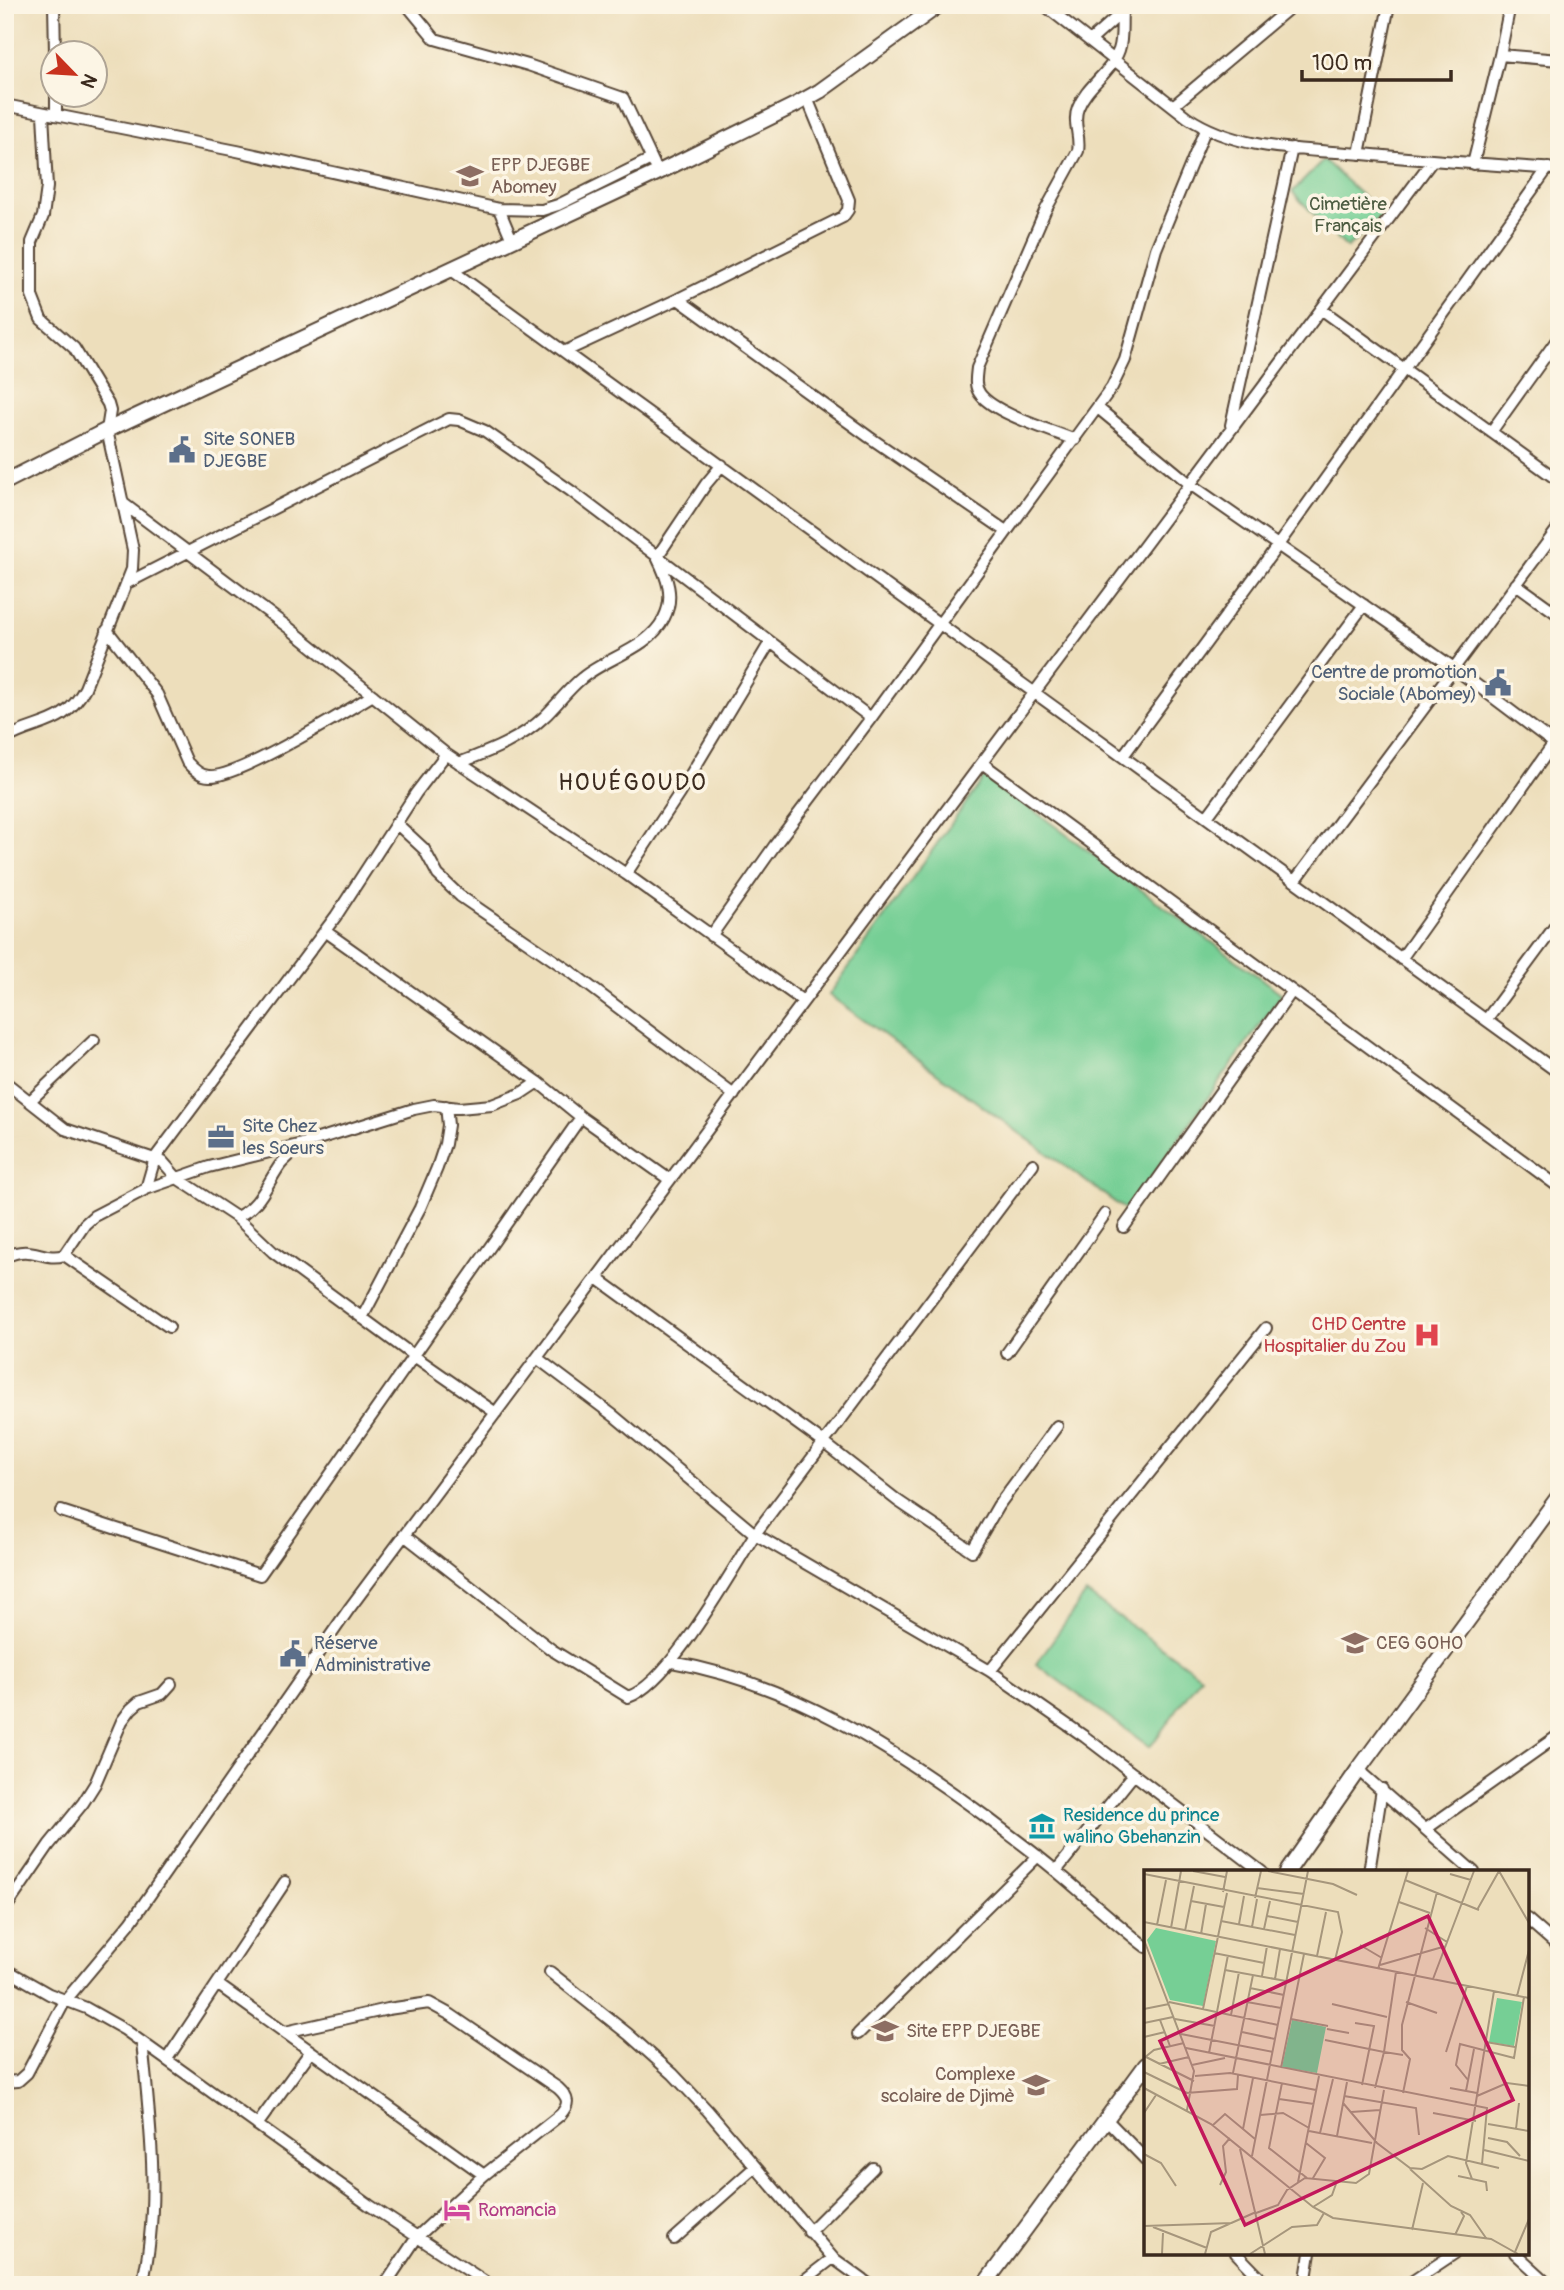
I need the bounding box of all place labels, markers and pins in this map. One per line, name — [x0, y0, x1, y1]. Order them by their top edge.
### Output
place label: EPP DJEGBE Abomey — [491, 153, 590, 199]
school or university icon: EPP DJEGBE Abomey — [455, 161, 485, 191]
place label: Site SONEB DJEGBE — [203, 427, 295, 473]
public building icon: Site SONEB DJEGBE — [167, 435, 197, 465]
place label: Centre de promotion Sociale (Abomey) — [1311, 660, 1477, 706]
public building icon: Centre de promotion Sociale (Abomey) — [1483, 668, 1513, 698]
place label: Site Chez les Soeurs — [242, 1114, 324, 1160]
office icon: Site Chez les Soeurs — [206, 1122, 236, 1152]
place label: CHD Centre Hospitalier du Zou — [1263, 1312, 1407, 1358]
hospital icon: CHD Centre Hospitalier du Zou — [1412, 1320, 1442, 1350]
school or university icon: CEG GOHO — [1340, 1628, 1370, 1658]
place label: Réserve Administrative — [314, 1631, 431, 1677]
place label: CEG GOHO — [1376, 1631, 1463, 1655]
public building icon: Réserve Administrative — [278, 1639, 308, 1669]
place label: Residence du prince walino Gbehanzin — [1063, 1803, 1220, 1849]
museum icon: Residence du prince walino Gbehanzin — [1027, 1811, 1057, 1841]
school or university icon: Site EPP DJEGBE — [870, 2016, 900, 2046]
place label: Site EPP DJEGBE — [906, 2019, 1041, 2043]
place label: Complexe scolaire de Djimè — [881, 2062, 1016, 2108]
school or university icon: Complexe scolaire de Djimè — [1021, 2070, 1051, 2100]
hotel icon: Romancia — [442, 2195, 472, 2225]
place label: Romancia — [478, 2198, 557, 2222]

